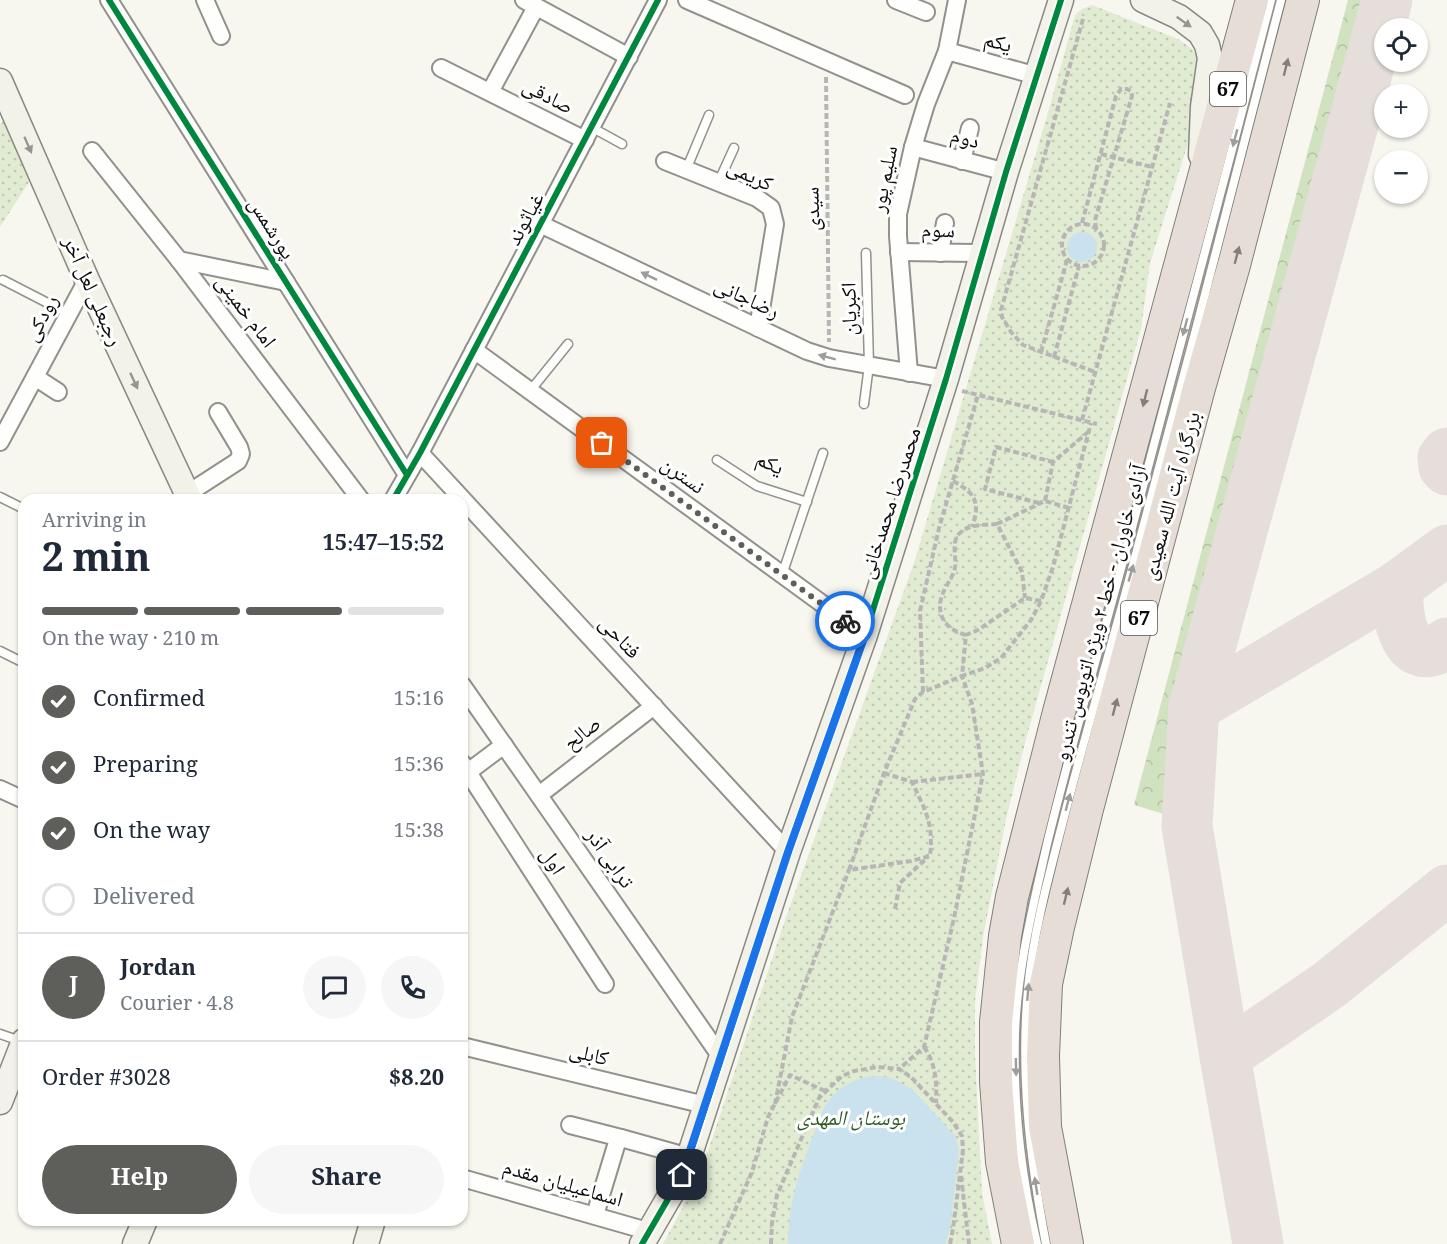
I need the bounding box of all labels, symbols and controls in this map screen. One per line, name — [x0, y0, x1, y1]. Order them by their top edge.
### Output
one-way arrow — [1175, 16, 1191, 28]
map controls — [1374, 18, 1428, 204]
button: locate — [1374, 18, 1428, 72]
street label: یکم — [979, 24, 1015, 65]
one-way arrow — [1282, 57, 1291, 75]
street label: صادقی — [515, 70, 579, 126]
road number: 67 — [1210, 72, 1246, 106]
button: + — [1374, 84, 1428, 138]
street label: دوم — [946, 120, 983, 161]
one-way arrow — [1230, 129, 1239, 147]
one-way arrow — [24, 137, 33, 154]
street label: سلیم پور — [863, 143, 910, 217]
button: − — [1374, 150, 1428, 204]
street label: کریمی — [720, 151, 778, 203]
street label: سیدی — [797, 186, 832, 231]
street label: غیاثوند — [499, 187, 556, 253]
street label: پورشمس — [237, 191, 303, 268]
street label: سوم — [921, 215, 955, 250]
street label: رجبعلی لعل آخر — [50, 230, 131, 353]
one-way arrow — [1233, 246, 1242, 264]
street label: امام خمینی — [204, 268, 284, 357]
street label: رضاجانی — [707, 270, 785, 331]
one-way arrow — [641, 272, 658, 281]
street label: اکبریان — [834, 282, 869, 336]
street label: رودکی — [16, 289, 70, 349]
one-way arrow — [1180, 317, 1190, 336]
one-way arrow — [818, 351, 836, 361]
one-way arrow — [130, 372, 139, 389]
one-way arrow — [1140, 388, 1150, 407]
street label: بزرگراه آیت الله سعیدی — [1134, 408, 1213, 585]
pin — [576, 417, 627, 468]
street label: محمدرضا محمدخانی — [851, 423, 933, 584]
icon: bag — [585, 426, 618, 459]
street label: یکم — [749, 444, 789, 487]
street label: نسترن — [652, 449, 711, 505]
street label: آزادی خاوران - خط ۲ ویژه اتوبوس تندرو — [1046, 461, 1159, 766]
text: Arriving in — [42, 506, 147, 540]
text: 15:47–15:52 — [323, 526, 444, 564]
text: 2 min — [42, 529, 151, 596]
one-way arrow — [1127, 564, 1136, 582]
courier — [815, 591, 875, 651]
road number: 67 — [1121, 601, 1157, 635]
icon: bike — [829, 605, 862, 638]
street label: فتاحی — [588, 609, 648, 669]
text: On the way · 210 m — [42, 624, 219, 658]
text: Confirmed — [93, 682, 205, 720]
text: 15:16 — [394, 684, 444, 718]
icon: check — [42, 685, 75, 718]
one-way arrow — [1111, 698, 1120, 716]
street label: صالح — [557, 709, 610, 761]
text: Preparing — [93, 748, 198, 786]
text: 15:36 — [394, 750, 444, 784]
icon: check — [42, 751, 75, 784]
one-way arrow — [1063, 792, 1073, 811]
text: On the way — [93, 814, 210, 852]
text: 15:38 — [394, 816, 444, 850]
icon: check — [42, 817, 75, 850]
street label: ترابی آذر — [574, 821, 642, 897]
street label: اول — [529, 841, 573, 883]
text: Delivered — [93, 880, 195, 918]
one-way arrow — [1061, 887, 1071, 905]
text: Jordan — [120, 951, 196, 989]
button: chat — [303, 956, 366, 1019]
button: phone — [381, 956, 444, 1019]
text: J — [69, 968, 78, 1006]
one-way arrow — [1023, 983, 1032, 1002]
text: Courier · 4.8 — [120, 989, 234, 1023]
street label: کابلی — [565, 1035, 612, 1078]
one-way arrow — [1011, 1058, 1021, 1077]
text: Order #3028 — [42, 1061, 171, 1099]
text: $8.20 — [389, 1061, 444, 1099]
park label: بوستان المهدی — [797, 1103, 905, 1138]
button: Help — [42, 1145, 237, 1214]
button: Share — [249, 1145, 444, 1214]
pin — [656, 1149, 707, 1200]
street label: اسماعیلیان مقدم — [498, 1152, 627, 1219]
icon: home — [665, 1158, 698, 1191]
one-way arrow — [1031, 1177, 1040, 1196]

